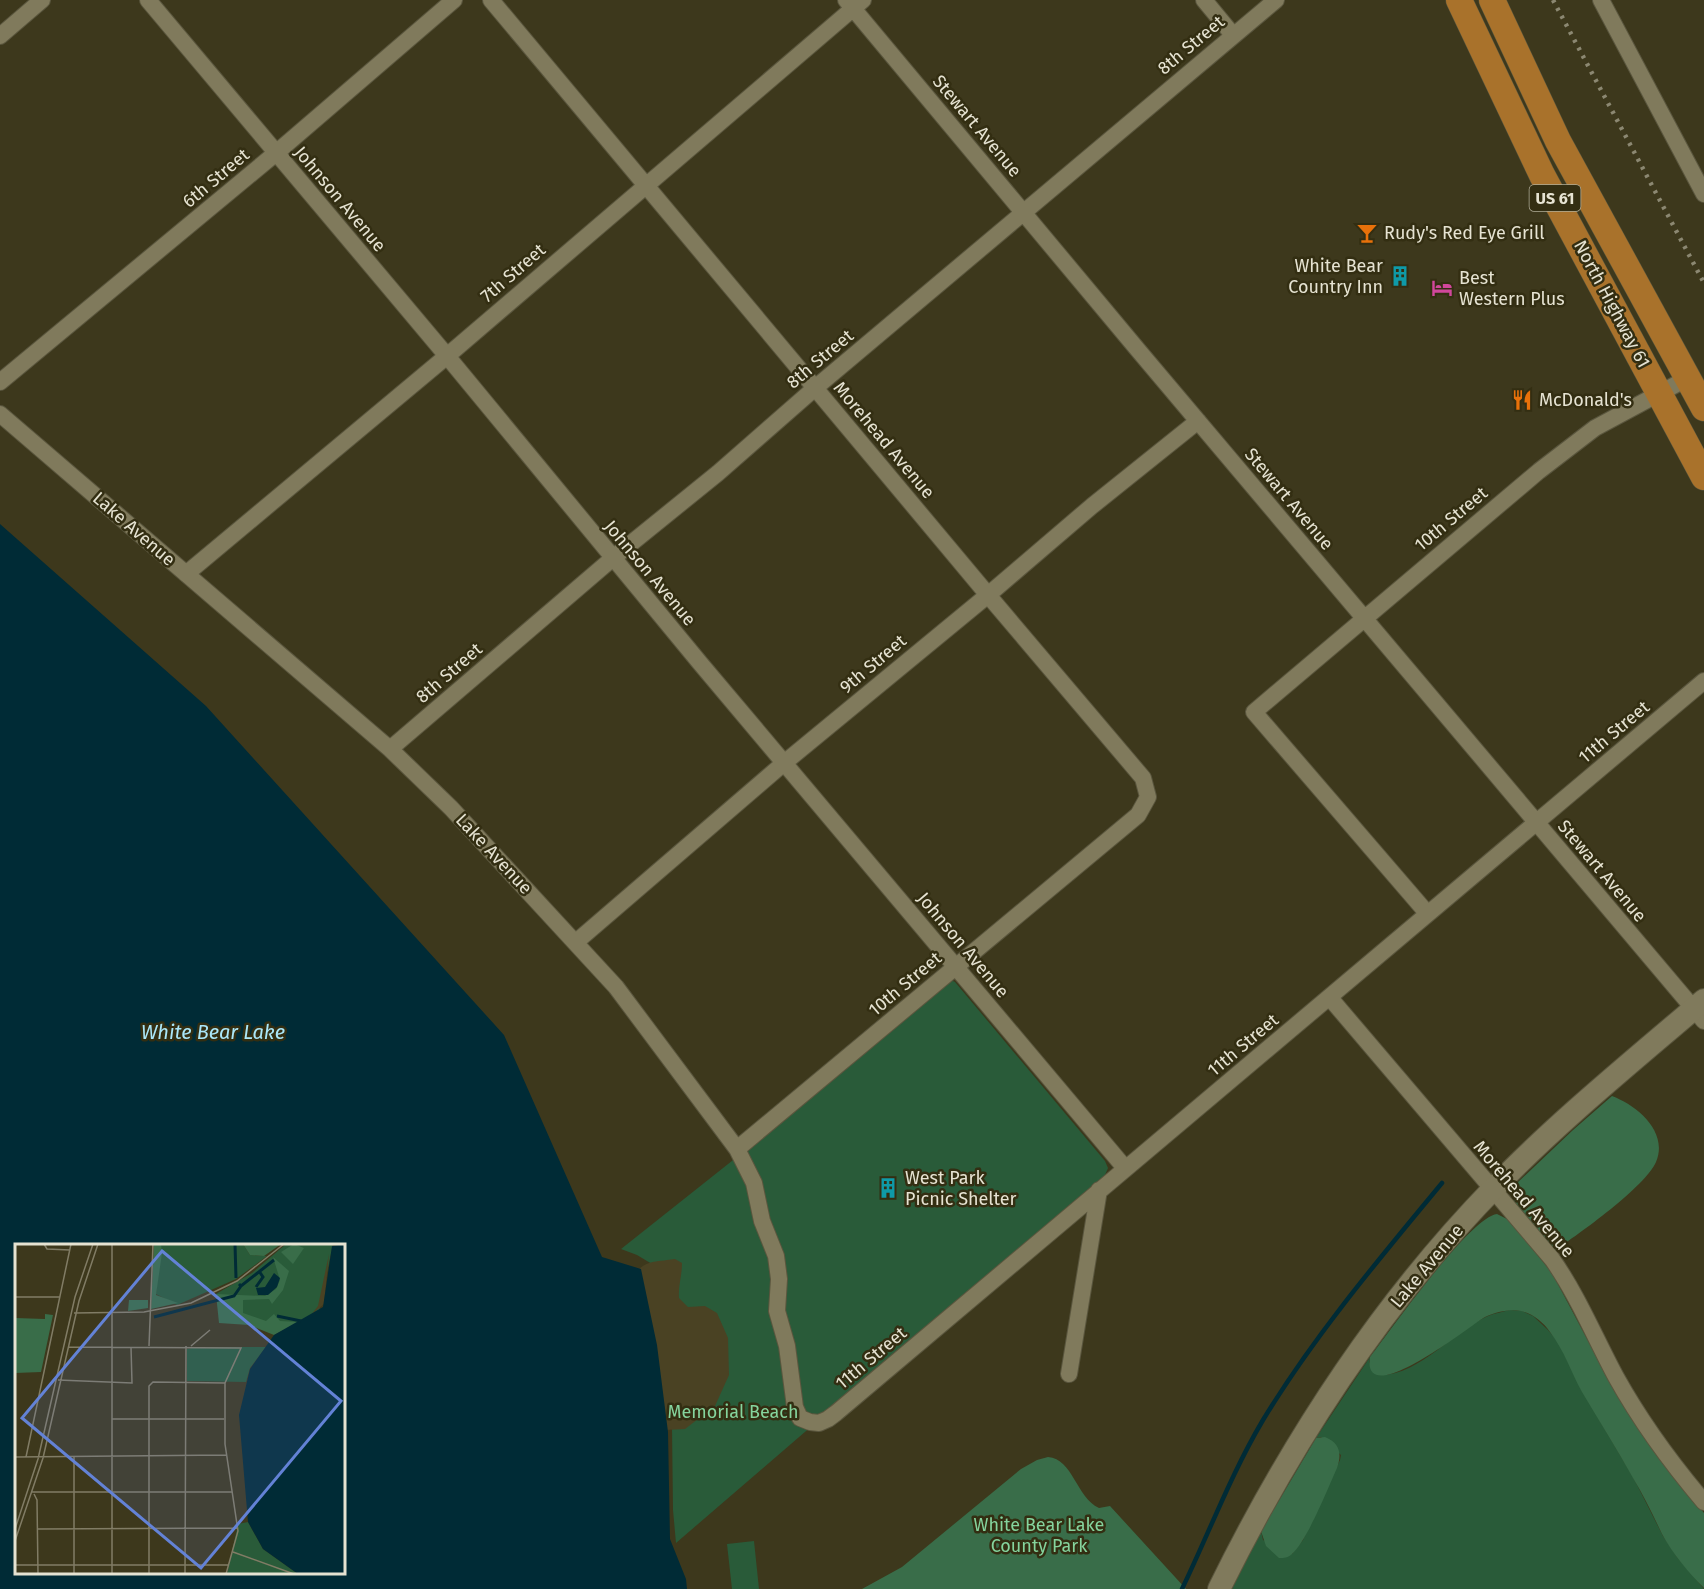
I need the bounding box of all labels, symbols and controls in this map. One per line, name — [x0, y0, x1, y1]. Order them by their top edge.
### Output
street label: 8th Street — [1153, 10, 1229, 79]
street label: Stewart Avenue — [928, 71, 1026, 181]
street label: Johnson Avenue — [289, 142, 391, 256]
street label: 6th Street — [178, 143, 254, 212]
road number: US 61 — [1530, 185, 1580, 211]
bar icon: Rudy's Red Eye Grill — [1355, 221, 1379, 245]
place label: Rudy's Red Eye Grill — [1384, 222, 1544, 244]
street label: North Highway 61 — [1569, 237, 1655, 371]
street label: 7th Street — [476, 239, 550, 307]
place label: White Bear Country Inn — [1288, 255, 1383, 298]
building icon: White Bear Country Inn — [1388, 264, 1412, 288]
place label: Best Western Plus — [1459, 267, 1565, 310]
hotel icon: Best Western Plus — [1430, 276, 1454, 300]
street label: 8th Street — [782, 324, 858, 393]
street label: Morehead Avenue — [829, 377, 939, 503]
restaurant icon: McDonald's — [1510, 388, 1534, 412]
place label: McDonald's — [1539, 389, 1632, 411]
street label: Stewart Avenue — [1240, 444, 1338, 554]
street label: 10th Street — [1410, 482, 1492, 556]
street label: Lake Avenue — [88, 487, 180, 571]
street label: Johnson Avenue — [599, 516, 701, 630]
street label: 9th Street — [835, 630, 911, 698]
street label: 8th Street — [411, 638, 487, 708]
street label: 11th Street — [1574, 696, 1654, 768]
street label: Lake Avenue — [451, 809, 537, 899]
street label: Stewart Avenue — [1553, 816, 1651, 926]
street label: Johnson Avenue — [912, 888, 1014, 1002]
street label: 10th Street — [864, 947, 946, 1021]
street label: 11th Street — [1203, 1009, 1283, 1081]
water label: White Bear Lake — [141, 1020, 285, 1044]
street label: Morehead Avenue — [1469, 1136, 1579, 1262]
place label: West Park Picnic Shelter — [905, 1167, 1017, 1210]
building icon: West Park Picnic Shelter — [876, 1176, 900, 1200]
street label: Lake Avenue — [1386, 1220, 1468, 1312]
inset map — [15, 1244, 345, 1574]
street label: 11th Street — [831, 1322, 911, 1394]
park label: Memorial Beach — [668, 1401, 798, 1423]
park label: White Bear Lake County Park — [974, 1514, 1104, 1557]

